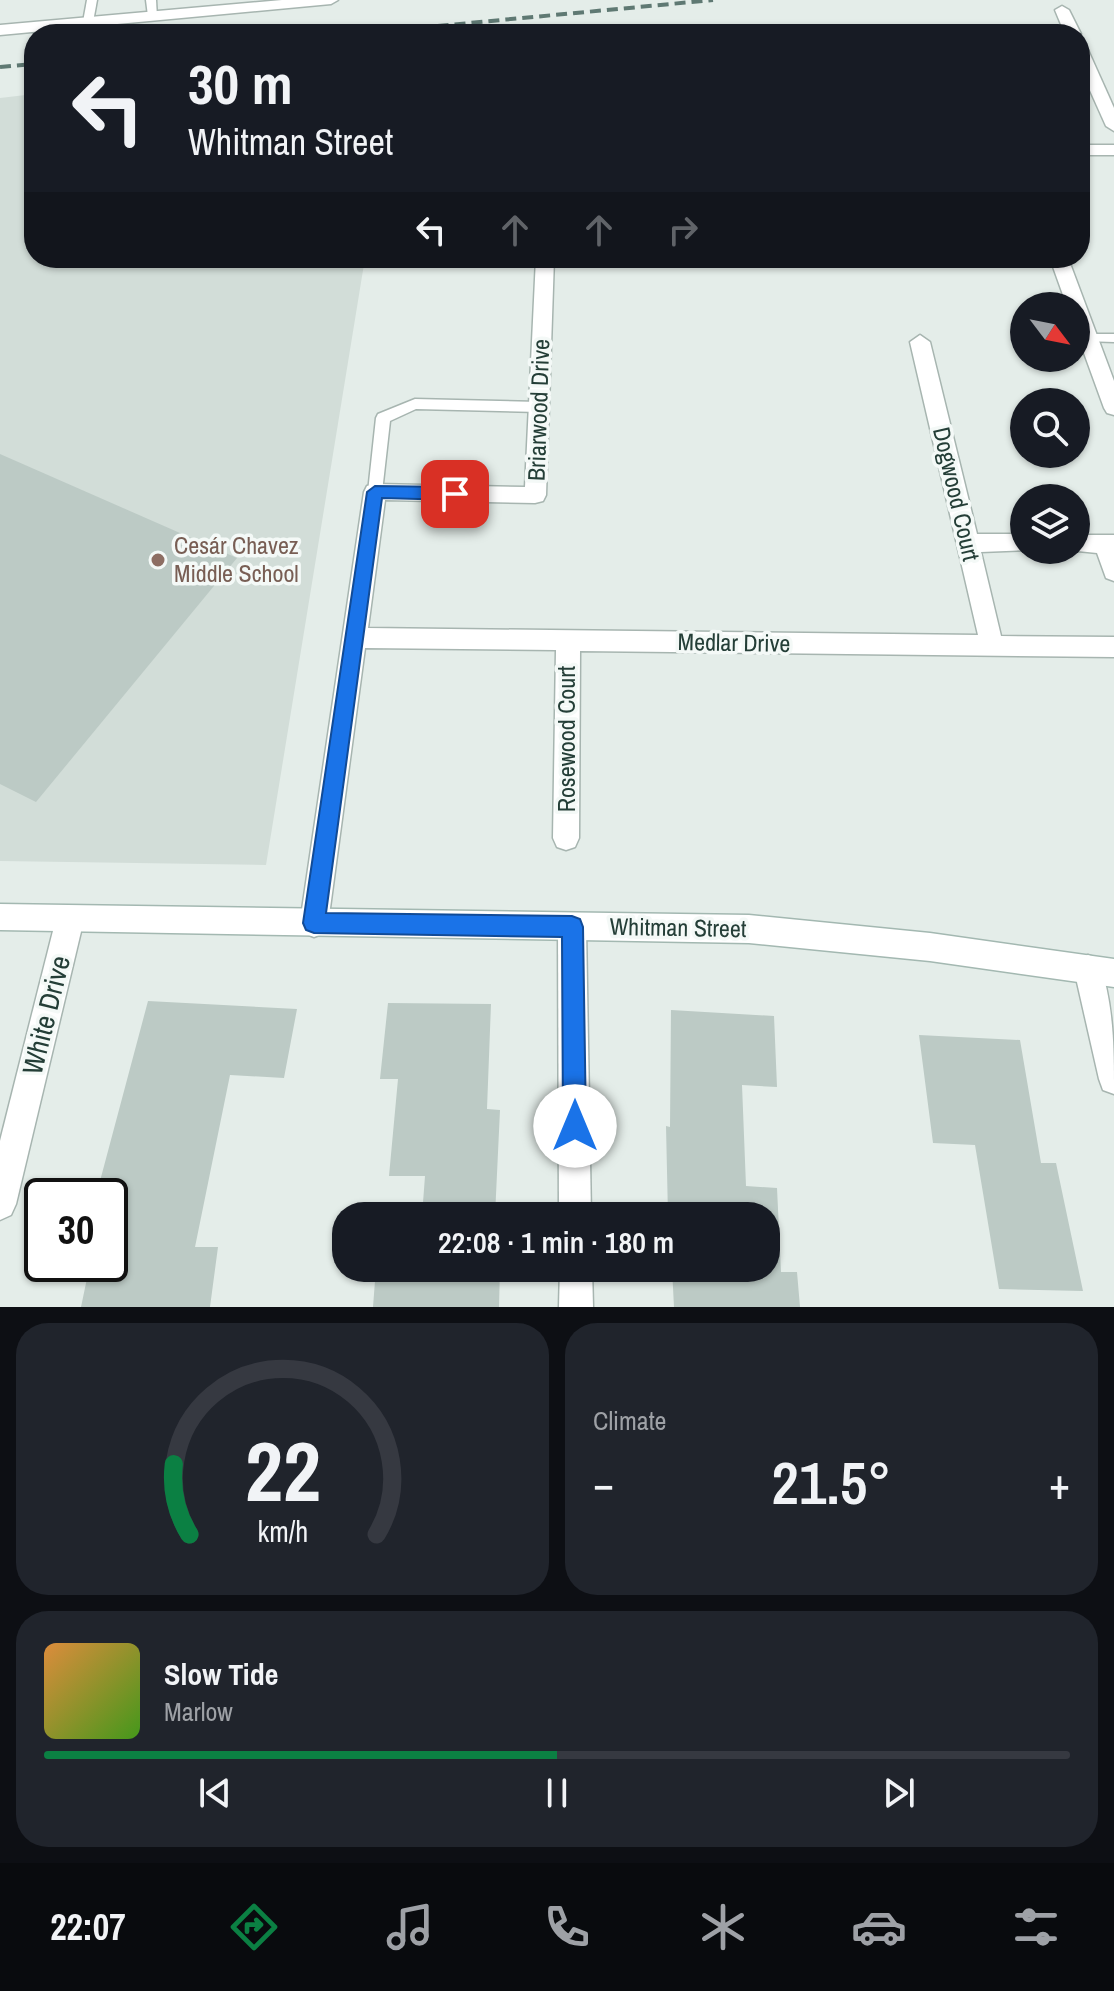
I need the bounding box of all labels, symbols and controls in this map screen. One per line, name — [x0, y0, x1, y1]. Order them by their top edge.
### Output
text: 30 m — [188, 46, 293, 121]
icon: left — [56, 56, 160, 160]
text: Whitman Street — [188, 118, 393, 166]
icon: left — [409, 208, 453, 252]
icon: ahead — [493, 208, 537, 252]
icon: ahead — [577, 208, 621, 252]
icon: right — [661, 208, 705, 252]
north arrow — [1010, 292, 1090, 372]
map controls — [1010, 292, 1090, 564]
street label: Briarwood Drive — [520, 338, 556, 482]
button: search — [1010, 388, 1090, 468]
street label: Dogwood Court — [926, 424, 988, 564]
pin — [421, 460, 489, 528]
icon: arrive — [433, 472, 477, 516]
button: layers — [1010, 484, 1090, 564]
place label: Cesár Chavez Middle School — [174, 529, 299, 589]
marker: Cesár Chavez Middle School — [149, 551, 167, 569]
street label: Medlar Drive — [677, 625, 791, 659]
street label: Rosewood Court — [550, 665, 582, 812]
street label: Whitman Street — [609, 910, 747, 944]
street label: White Drive — [13, 952, 79, 1078]
position arrow — [533, 1084, 617, 1168]
speed limit sign: 30 — [24, 1178, 128, 1282]
text: 22:08 · 1 min · 180 m — [438, 1222, 674, 1262]
text: Climate — [593, 1403, 666, 1438]
text: 22 — [245, 1415, 320, 1527]
text: 21.5° — [772, 1442, 891, 1523]
text: − — [593, 1453, 614, 1513]
text: + — [1049, 1453, 1070, 1513]
text: km/h — [257, 1512, 308, 1551]
text: Slow Tide — [164, 1654, 278, 1694]
text: Marlow — [164, 1694, 233, 1729]
icon: previous — [193, 1771, 237, 1815]
icon: pause — [535, 1771, 579, 1815]
icon: next — [877, 1771, 921, 1815]
icon: directions — [226, 1899, 282, 1955]
icon: music — [382, 1899, 438, 1955]
icon: phone — [539, 1899, 595, 1955]
icon: climate — [695, 1899, 751, 1955]
icon: car — [851, 1899, 907, 1955]
icon: filters — [1008, 1899, 1064, 1955]
text: 22:07 — [50, 1903, 126, 1951]

